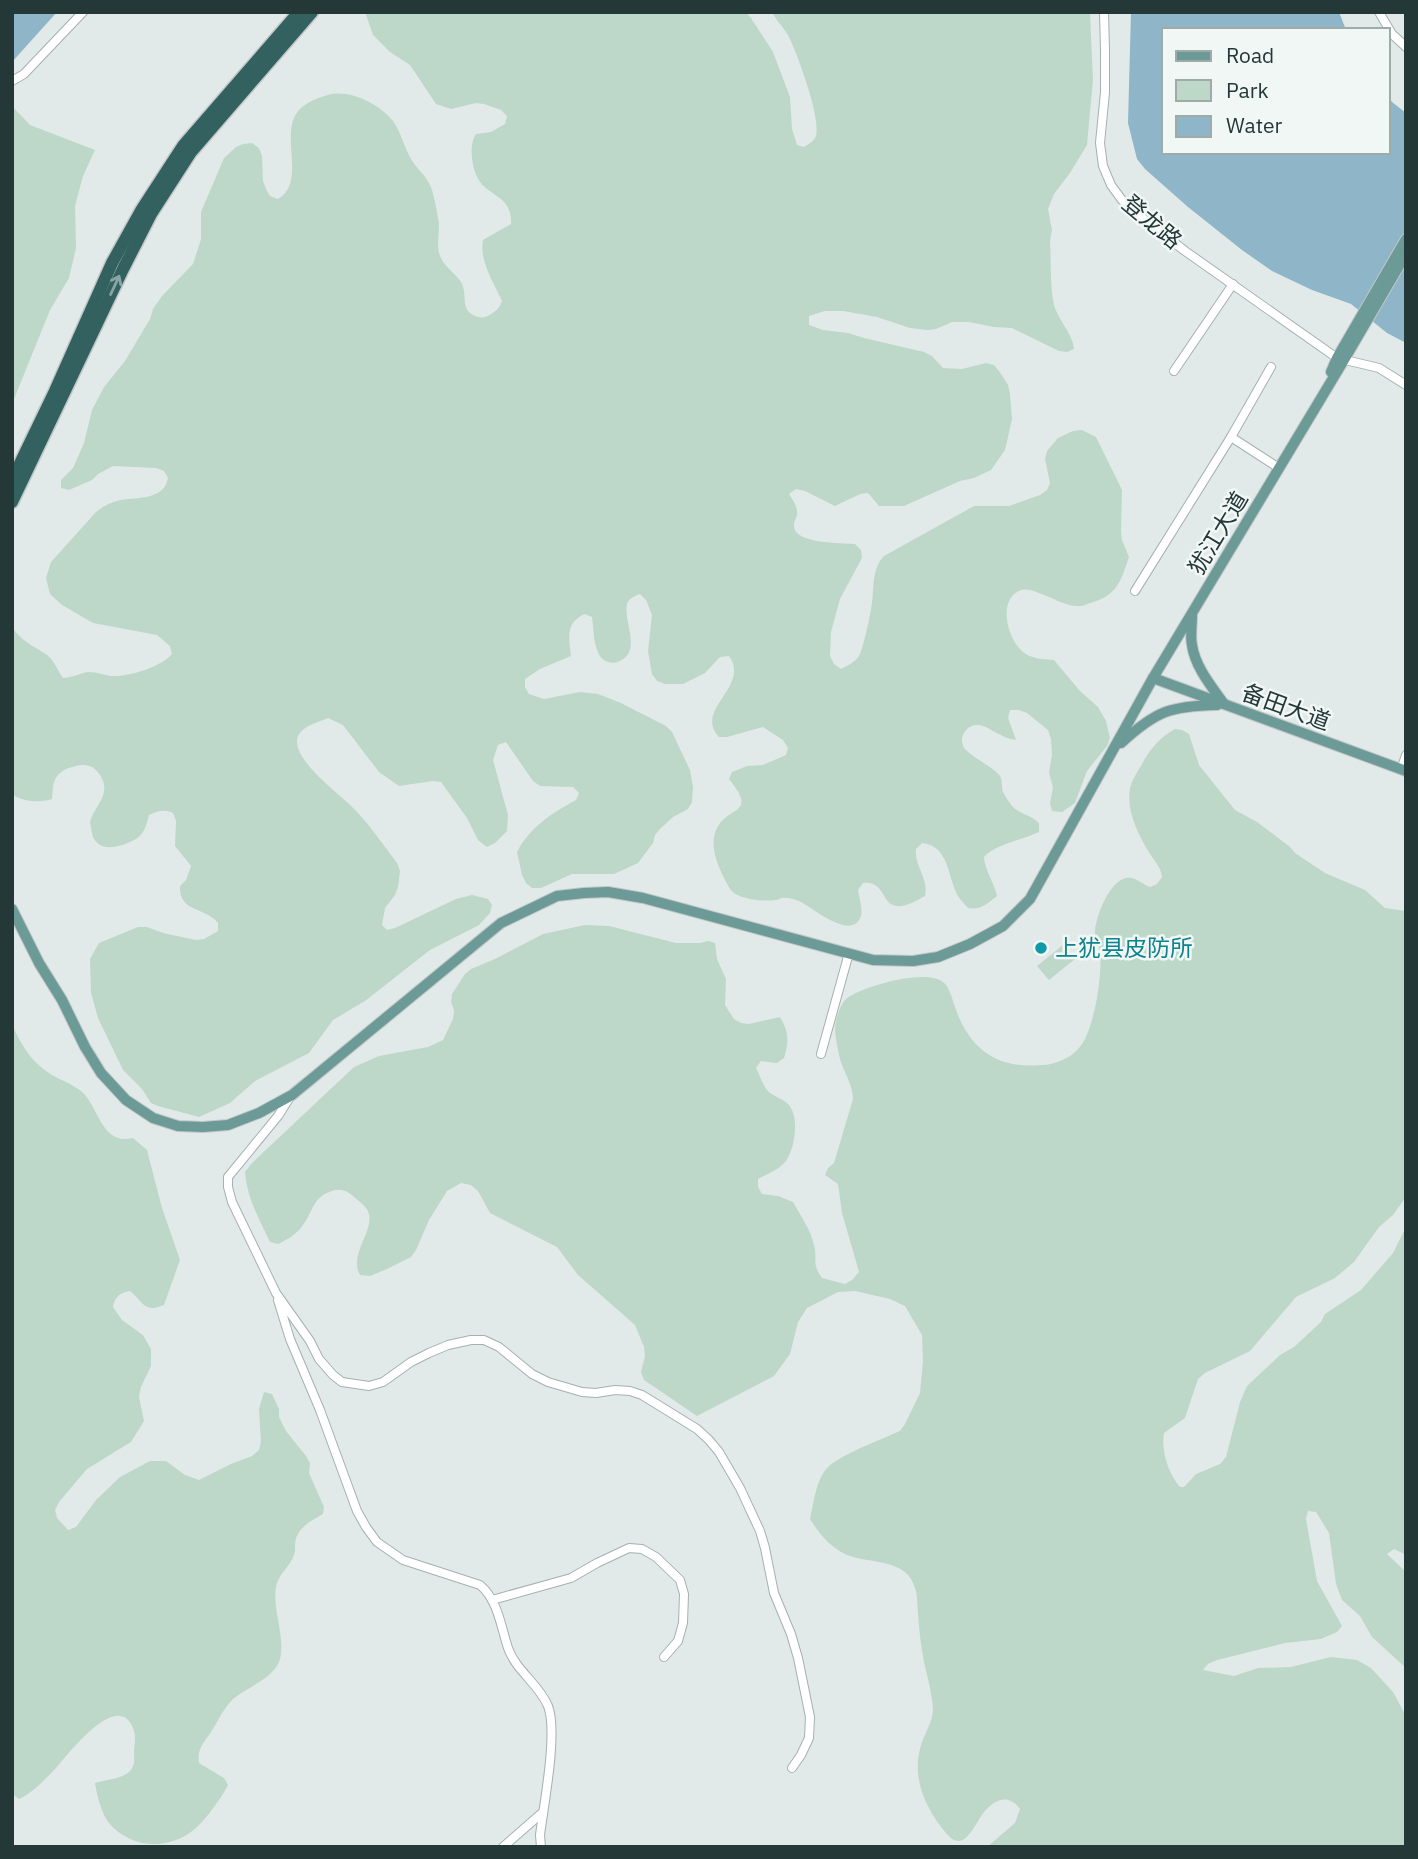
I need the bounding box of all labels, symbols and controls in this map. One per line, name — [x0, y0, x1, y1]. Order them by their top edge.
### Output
legend — [1162, 28, 1390, 154]
text: Road — [1226, 41, 1274, 69]
text: Park — [1226, 76, 1269, 104]
text: Water — [1226, 111, 1283, 139]
street label: 登龙路 — [1117, 188, 1189, 255]
one-way arrow — [109, 275, 122, 296]
street label: 犹江大道 — [1181, 485, 1254, 580]
street label: 备田大道 — [1238, 676, 1335, 736]
place label: 上犹县皮防所 — [1055, 932, 1193, 962]
marker: 上犹县皮防所 — [1033, 940, 1049, 956]

